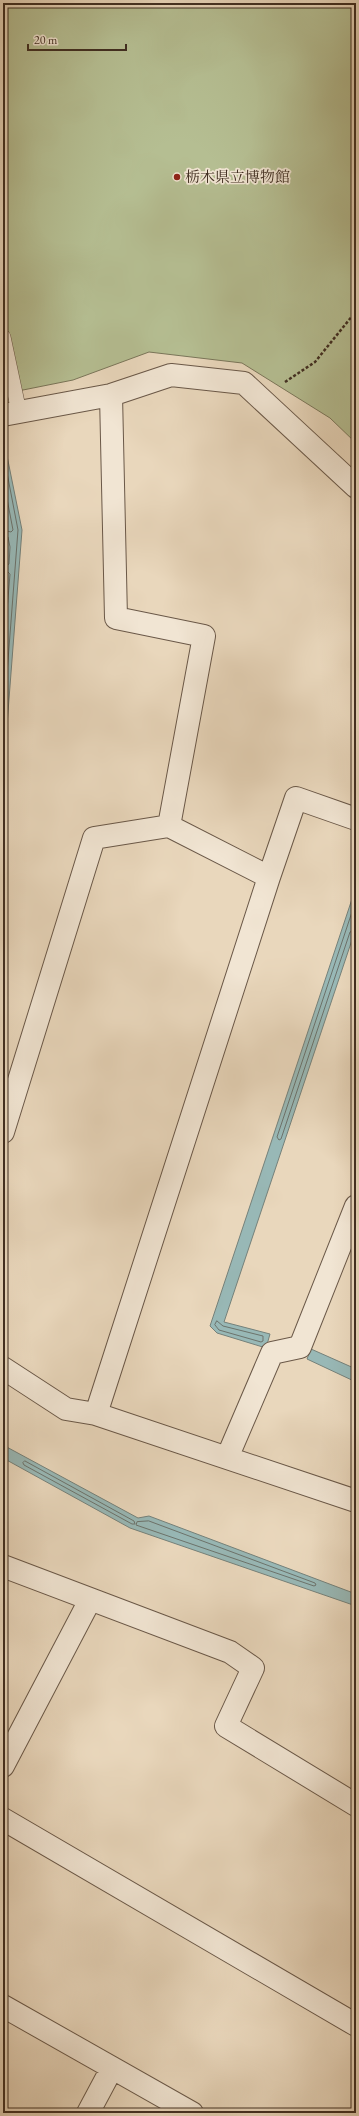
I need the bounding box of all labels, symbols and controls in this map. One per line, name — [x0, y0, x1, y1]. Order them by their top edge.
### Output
scale bar — [28, 26, 126, 52]
text: 20 m — [34, 32, 58, 48]
place label: 栃木県立博物館 — [185, 167, 290, 186]
marker: 栃木県立博物館 — [172, 172, 182, 182]

